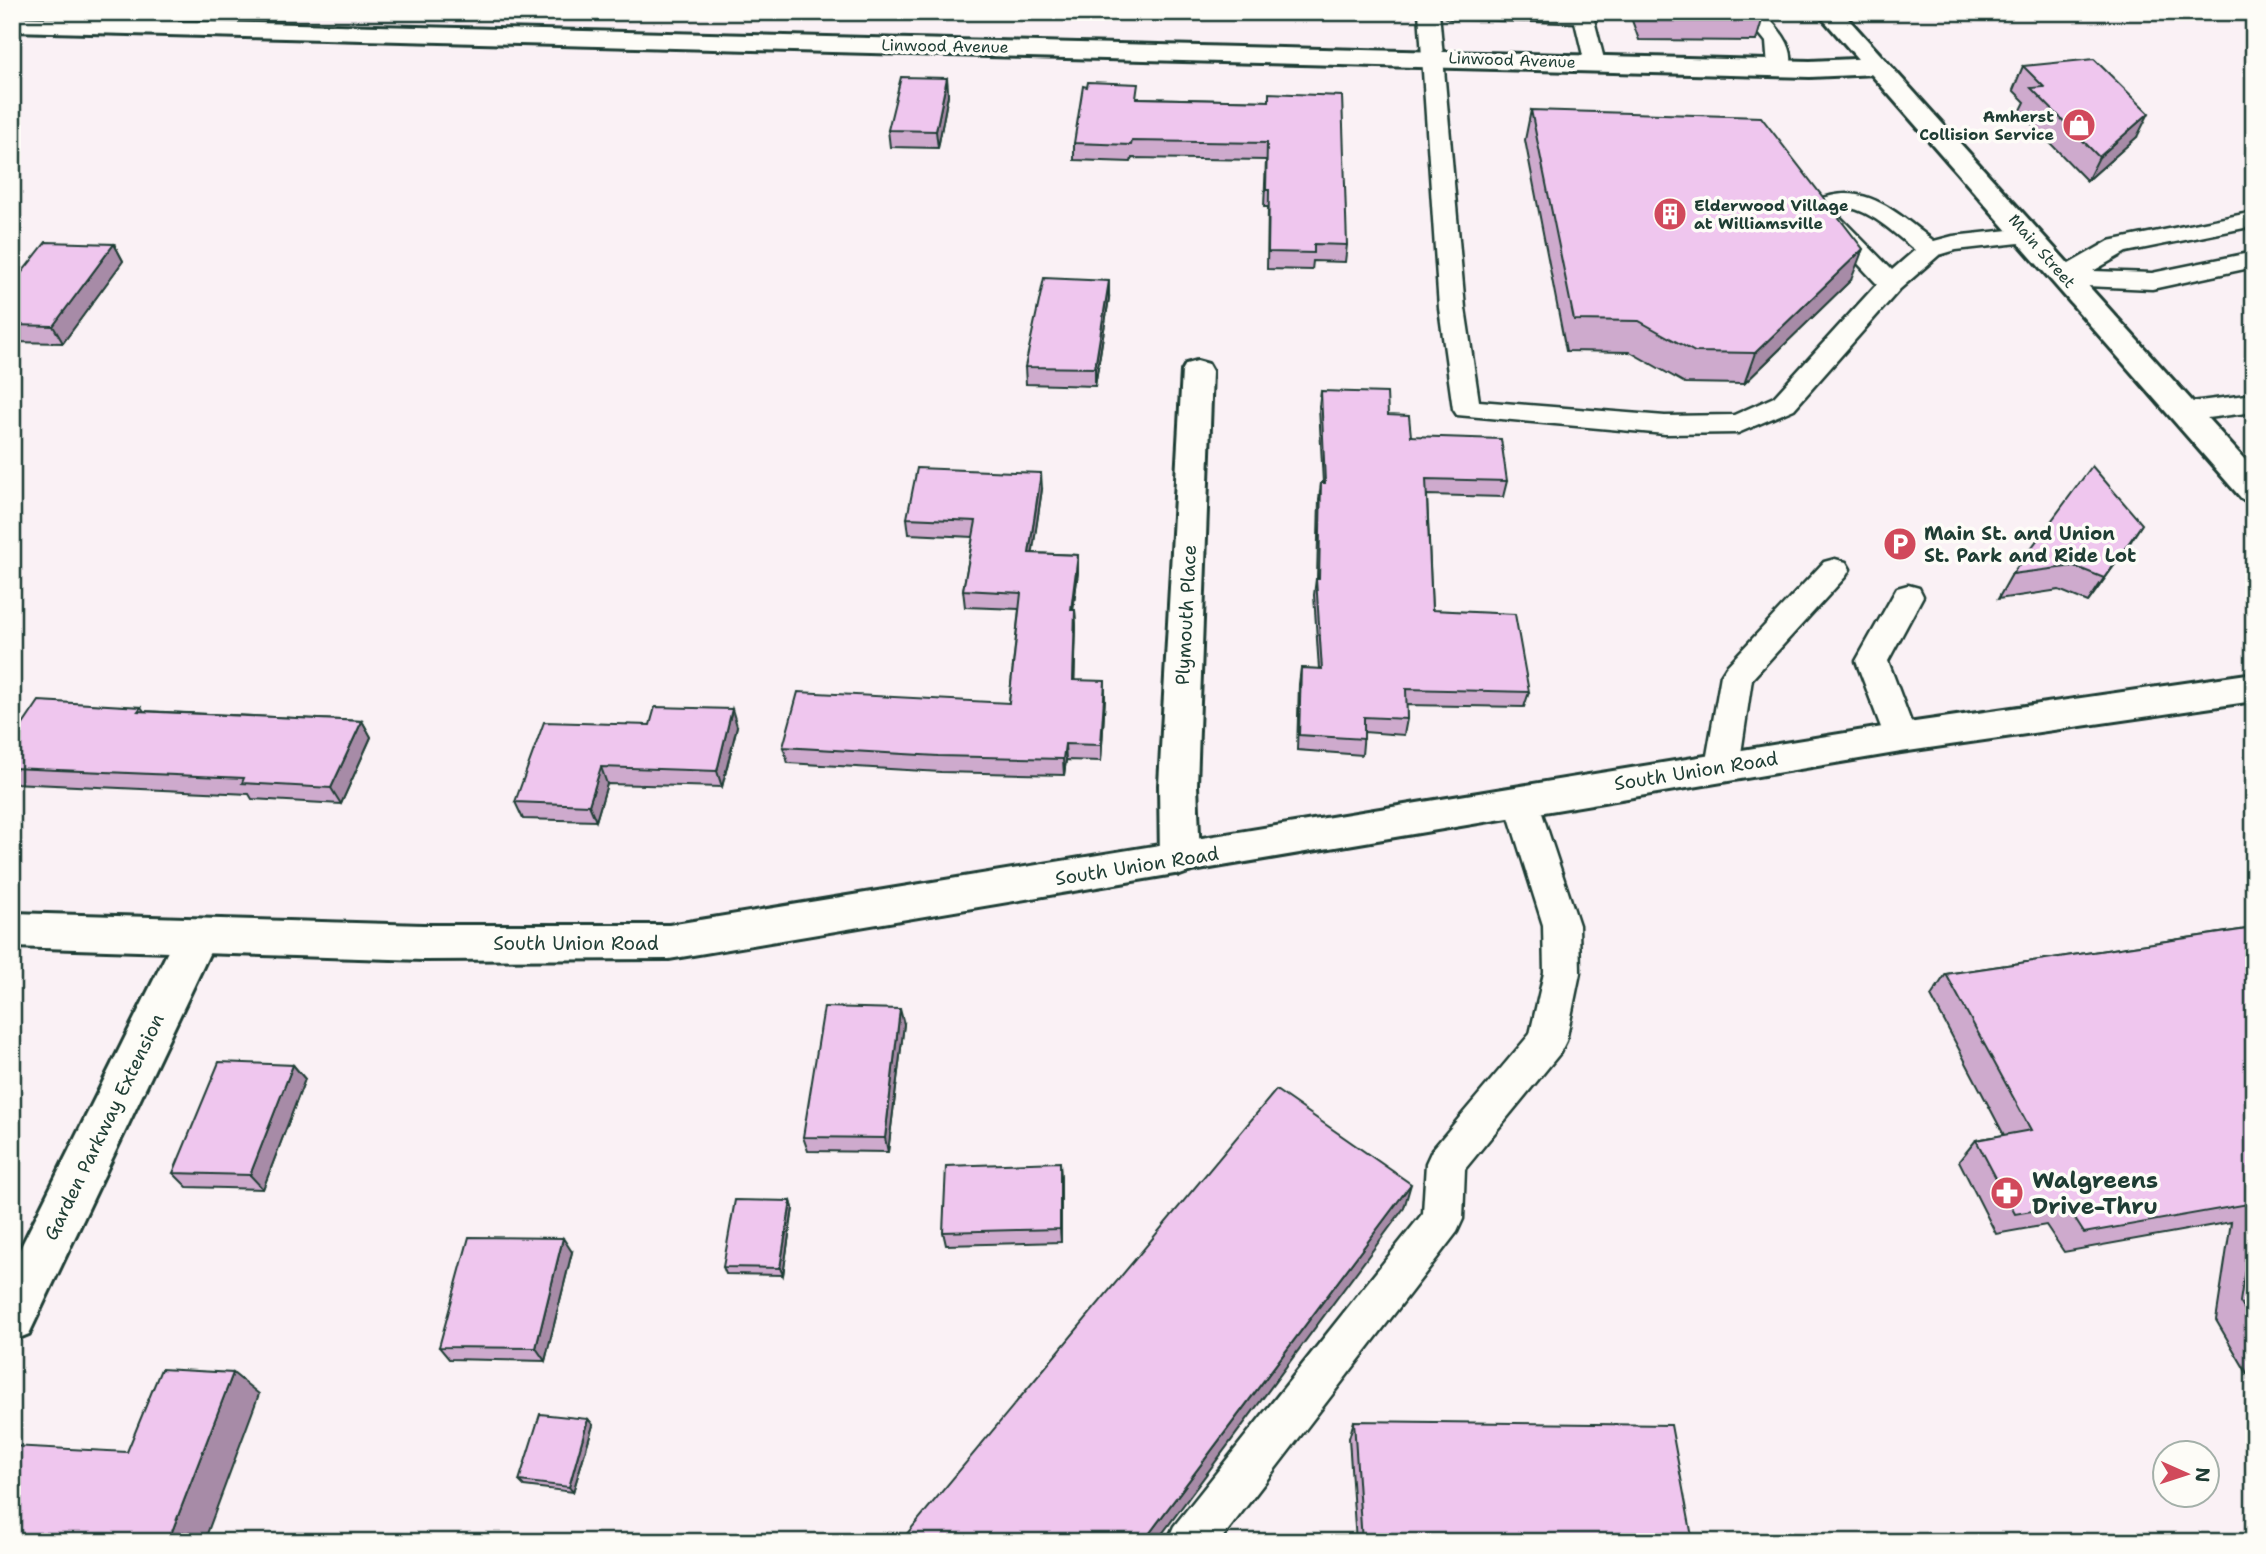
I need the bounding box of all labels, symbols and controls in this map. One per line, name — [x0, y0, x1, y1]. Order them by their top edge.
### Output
street label: Linwood Avenue — [881, 34, 1009, 58]
street label: Linwood Avenue — [1448, 47, 1576, 73]
place label: Amherst Collision Service — [1919, 106, 2054, 145]
shop icon: Amherst Collision Service — [2060, 106, 2098, 144]
building icon: Elderwood Village at Williamsville — [1651, 195, 1689, 233]
place label: Elderwood Village at Williamsville — [1694, 195, 1849, 234]
street label: Main Street — [2004, 209, 2080, 293]
place label: Main St. and Union St. Park and Ride Lot — [1924, 521, 2136, 568]
parking icon: Main St. and Union St. Park and Ride Lot — [1881, 525, 1919, 563]
street label: Plymouth Place — [1170, 544, 1202, 686]
street label: South Union Road — [1612, 746, 1780, 796]
street label: South Union Road — [1053, 841, 1221, 891]
street label: South Union Road — [493, 931, 659, 956]
street label: Garden Parkway Extension — [38, 1010, 170, 1244]
place label: Walgreens Drive-Thru — [2032, 1165, 2158, 1221]
pharmacy icon: Walgreens Drive-Thru — [1988, 1174, 2026, 1212]
north arrow — [2150, 1438, 2220, 1508]
text: N — [2190, 1467, 2215, 1483]

